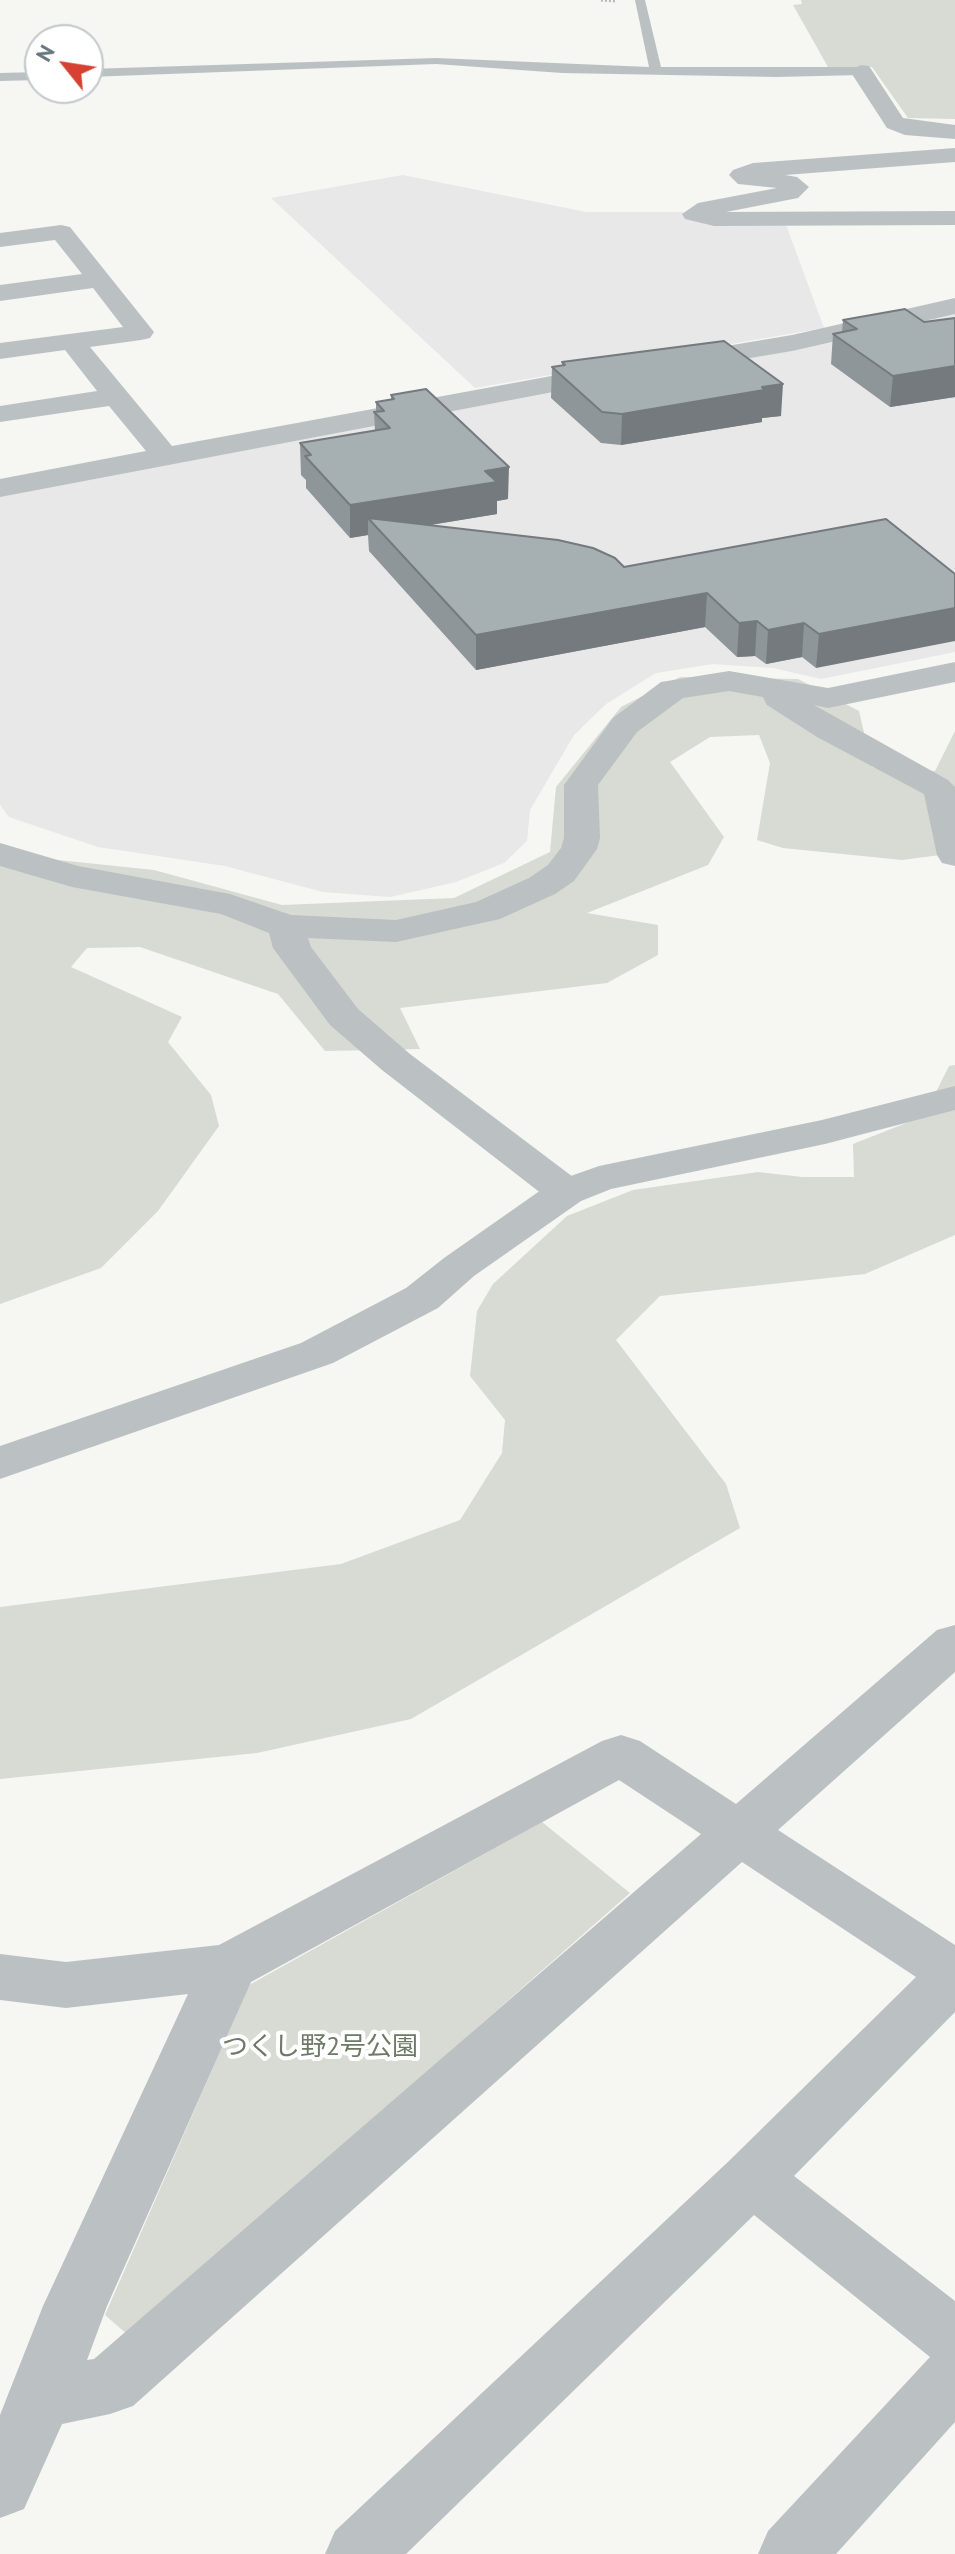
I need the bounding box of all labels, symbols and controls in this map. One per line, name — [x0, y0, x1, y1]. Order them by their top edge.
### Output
north arrow — [24, 24, 104, 104]
text: N — [29, 40, 61, 66]
park label: つくし野2号公園 — [222, 2032, 418, 2064]

